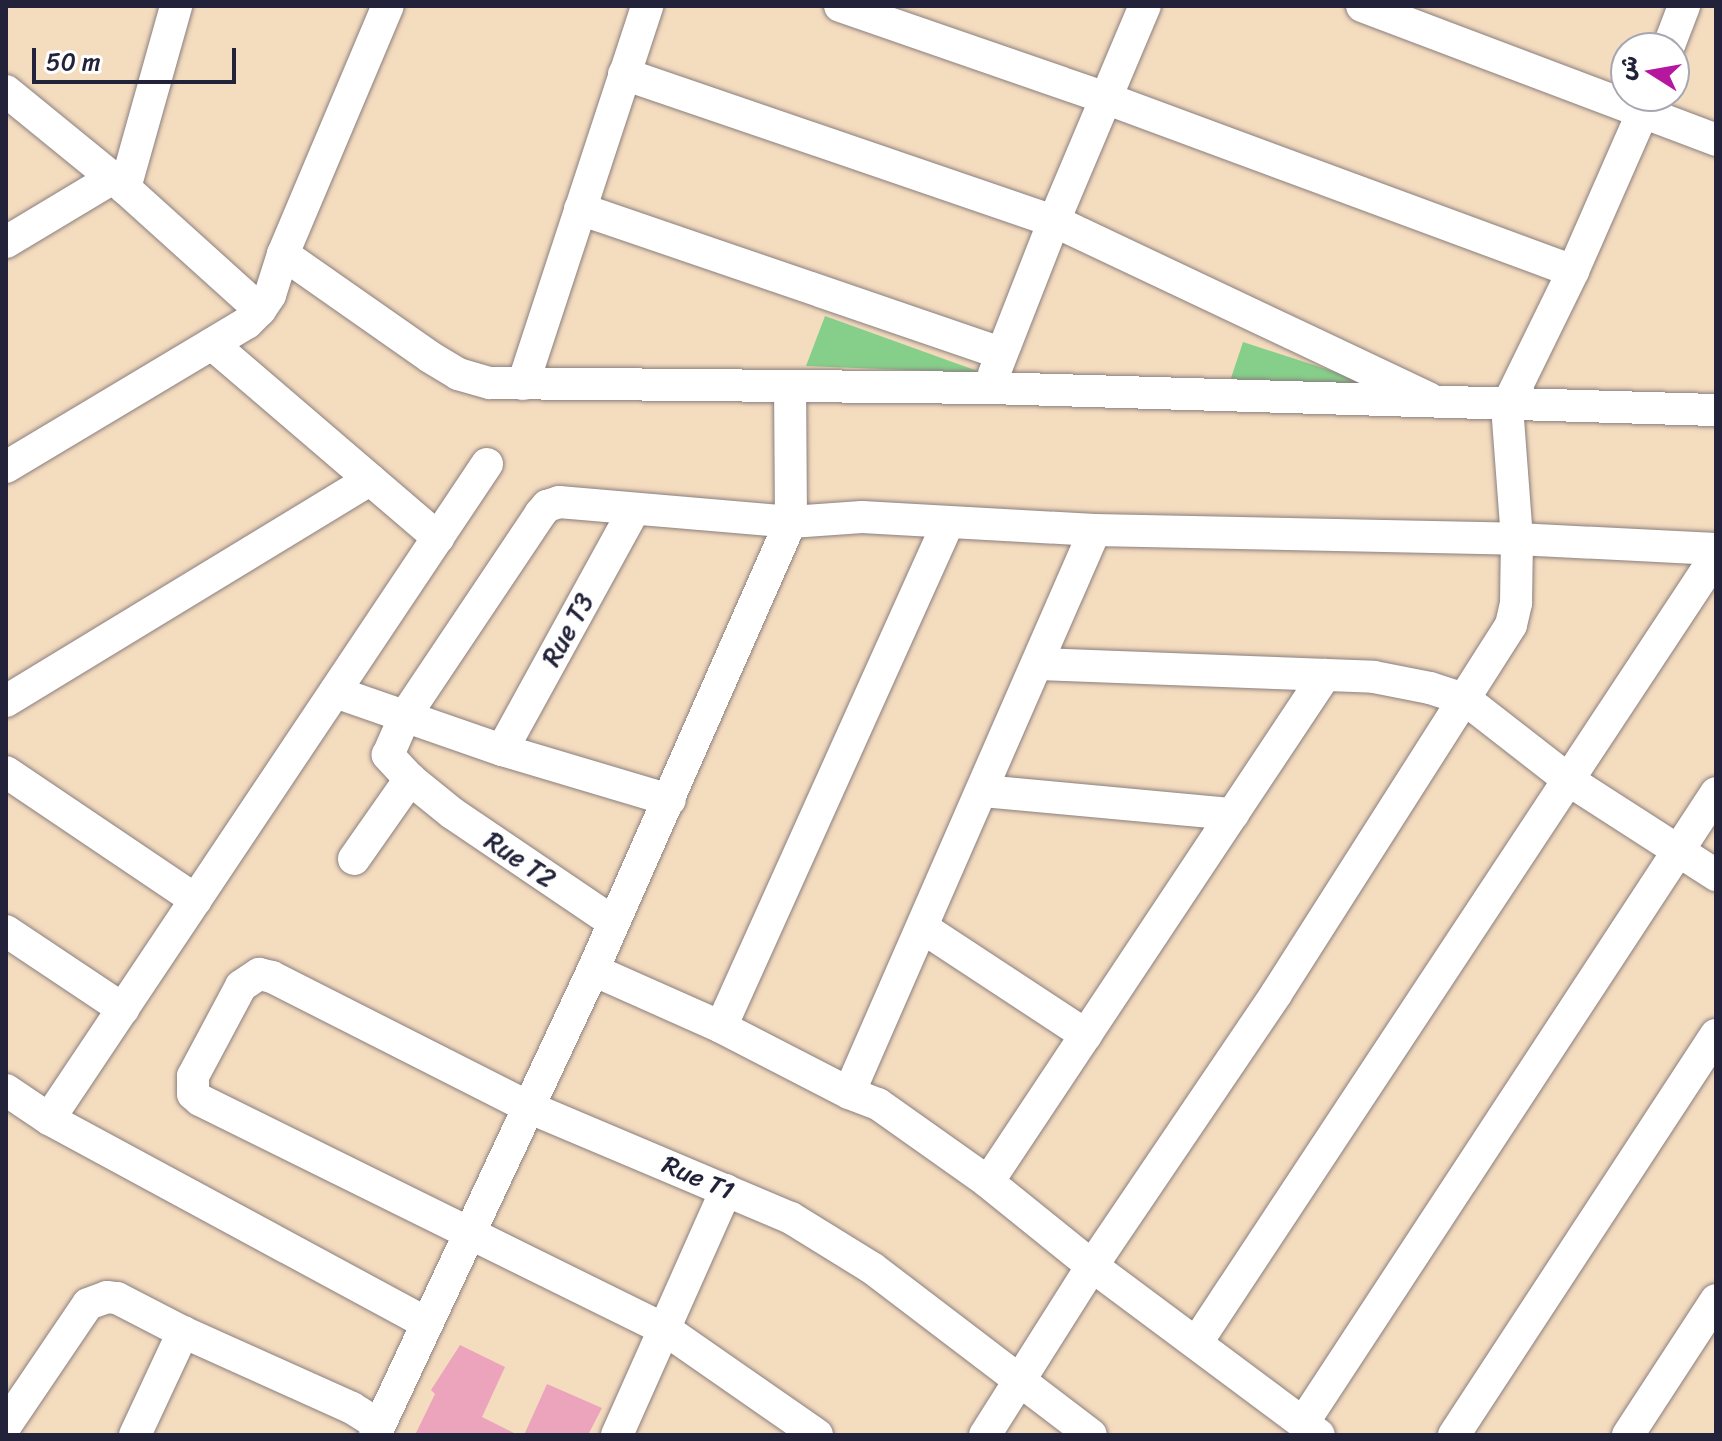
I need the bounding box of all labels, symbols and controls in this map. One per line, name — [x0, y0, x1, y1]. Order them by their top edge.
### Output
scale bar — [36, 32, 240, 82]
north arrow — [1610, 32, 1690, 112]
text: 50 m — [46, 41, 101, 83]
text: ش — [1606, 52, 1649, 83]
street label: Rue T3 — [535, 588, 601, 672]
street label: Rue T2 — [478, 825, 562, 895]
street label: Rue T1 — [657, 1149, 739, 1207]

